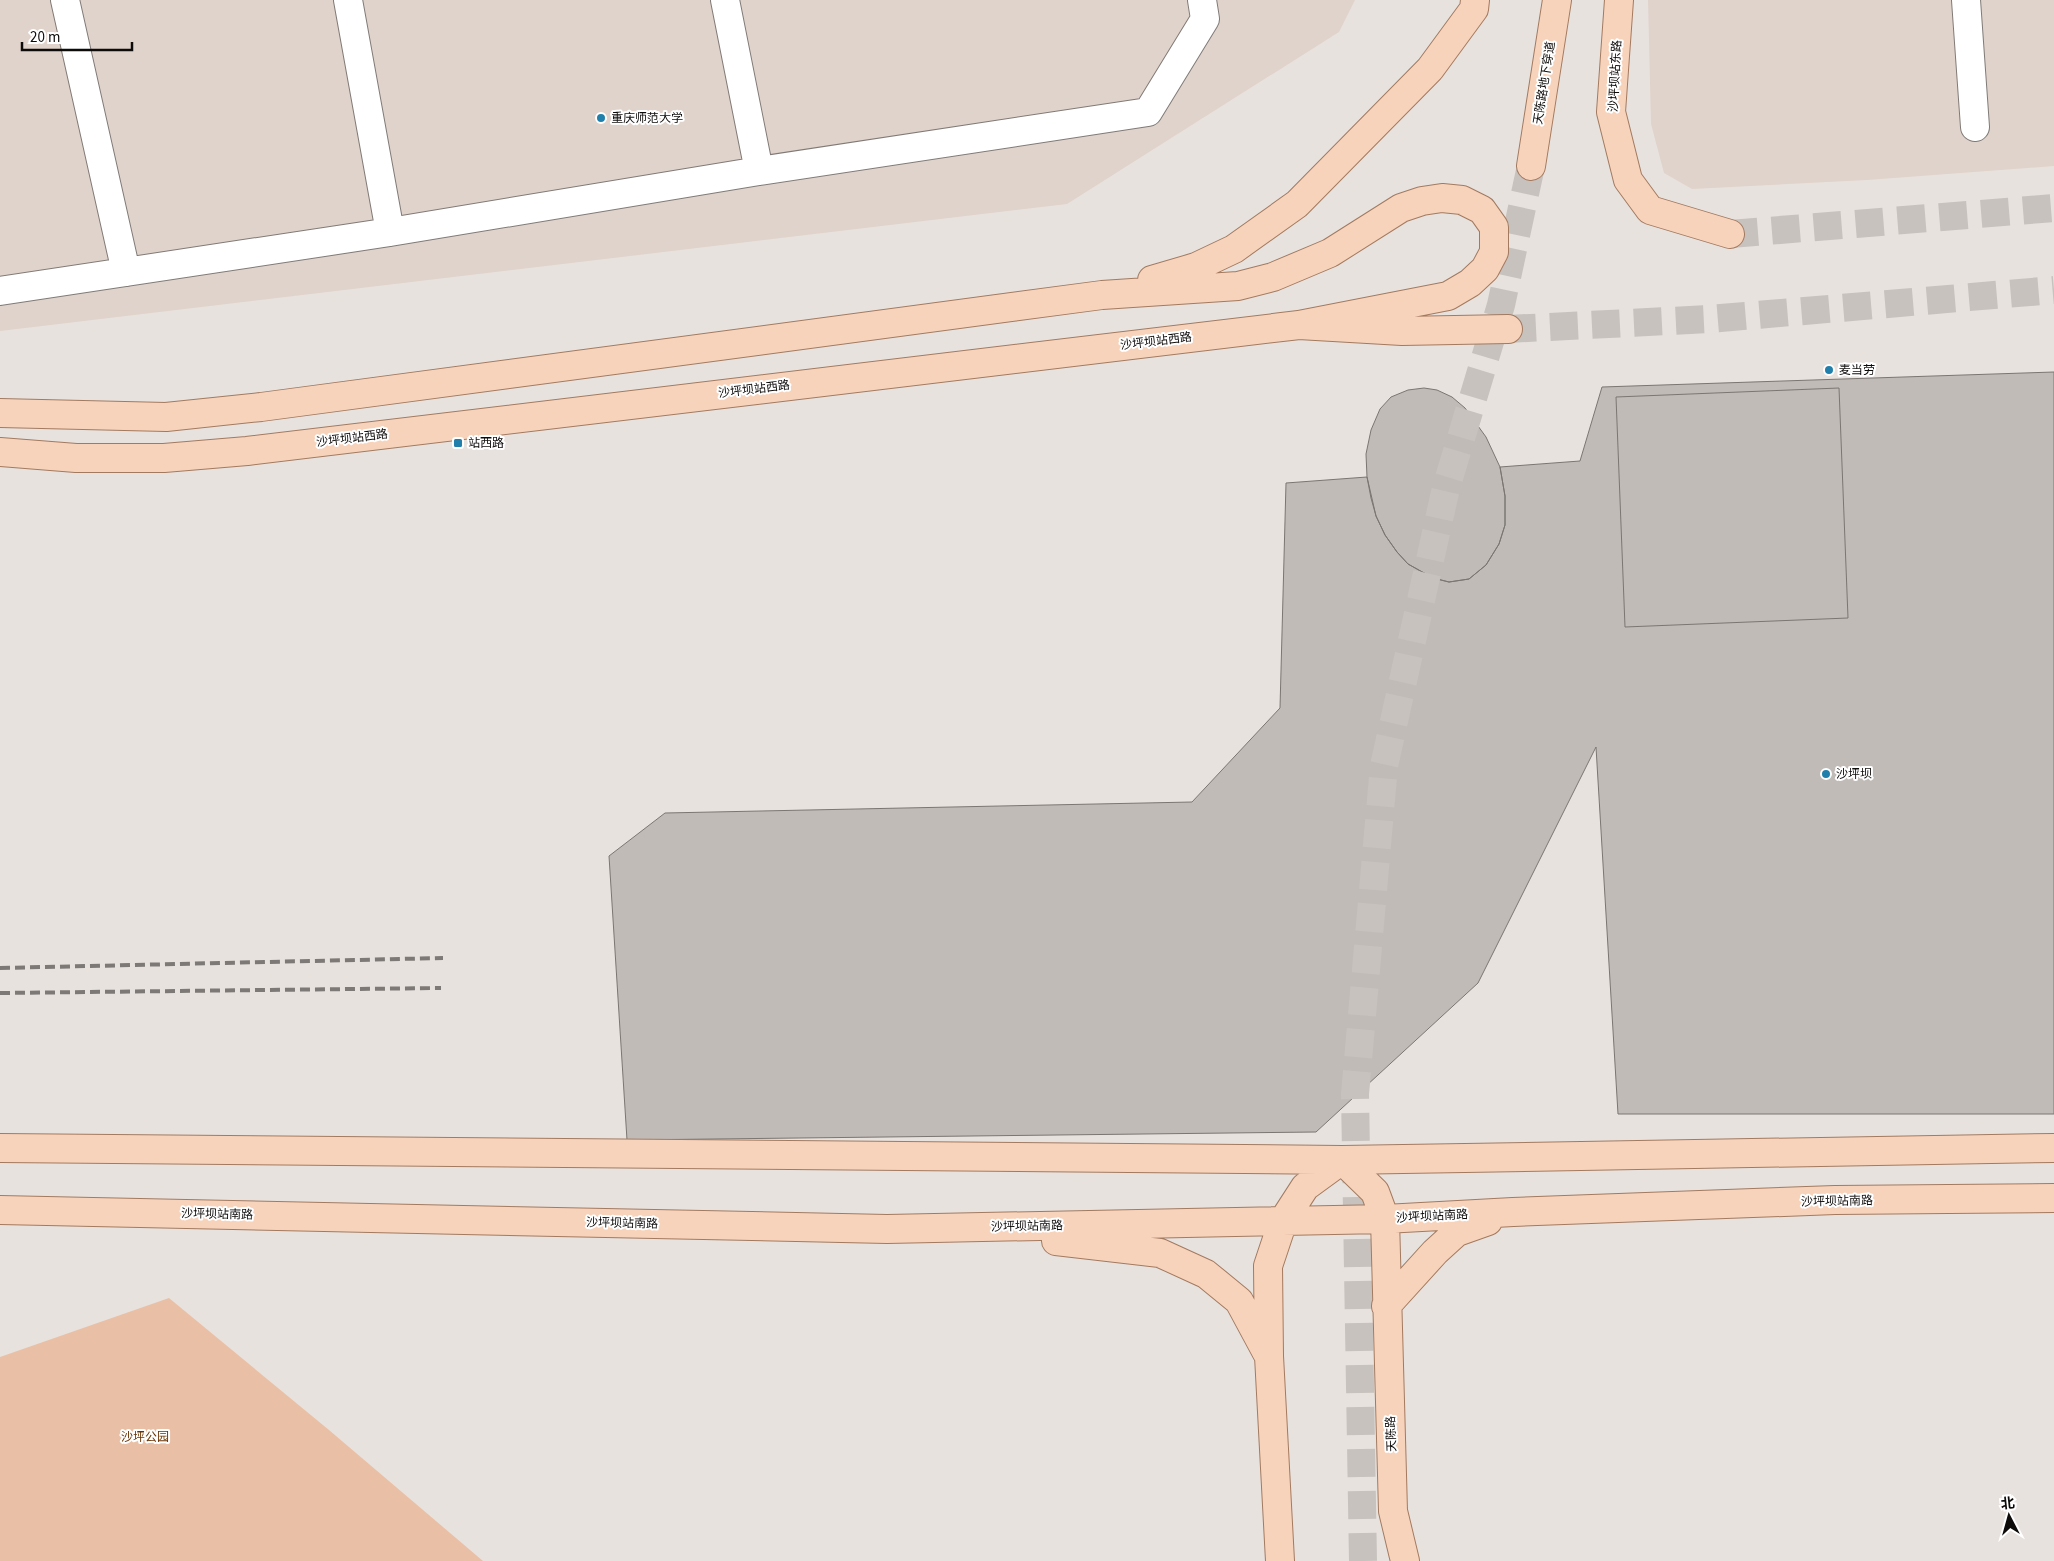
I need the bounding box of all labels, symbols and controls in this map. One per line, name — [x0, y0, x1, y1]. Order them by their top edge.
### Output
scale bar — [22, 20, 132, 52]
text: 20 m — [30, 27, 60, 48]
street label: 天陈路地下穿道 — [1530, 40, 1559, 126]
street label: 沙坪坝站东路 — [1605, 40, 1626, 112]
place label: 重庆师范大学 — [611, 110, 683, 127]
marker: 重庆师范大学 — [595, 112, 607, 124]
street label: 沙坪坝站西路 — [1119, 329, 1193, 354]
place label: 麦当劳 — [1839, 362, 1875, 379]
marker: 麦当劳 — [1823, 364, 1835, 376]
street label: 沙坪坝站西路 — [717, 377, 791, 402]
street label: 沙坪坝站西路 — [315, 426, 389, 451]
place label: 站西路 — [468, 435, 504, 452]
marker: 站西路 — [452, 437, 464, 449]
place label: 沙坪坝 — [1836, 766, 1872, 783]
marker: 沙坪坝 — [1820, 768, 1832, 780]
street label: 沙坪坝站南路 — [1801, 1192, 1873, 1211]
street label: 沙坪坝站南路 — [181, 1205, 253, 1224]
street label: 沙坪坝站南路 — [1396, 1206, 1468, 1227]
street label: 沙坪坝站南路 — [586, 1214, 658, 1233]
street label: 沙坪坝站南路 — [991, 1217, 1063, 1236]
street label: 天陈路 — [1382, 1416, 1401, 1452]
park label: 沙坪公园 — [121, 1429, 169, 1446]
north arrow — [1984, 1491, 2034, 1541]
text: 北 — [2000, 1493, 2016, 1515]

